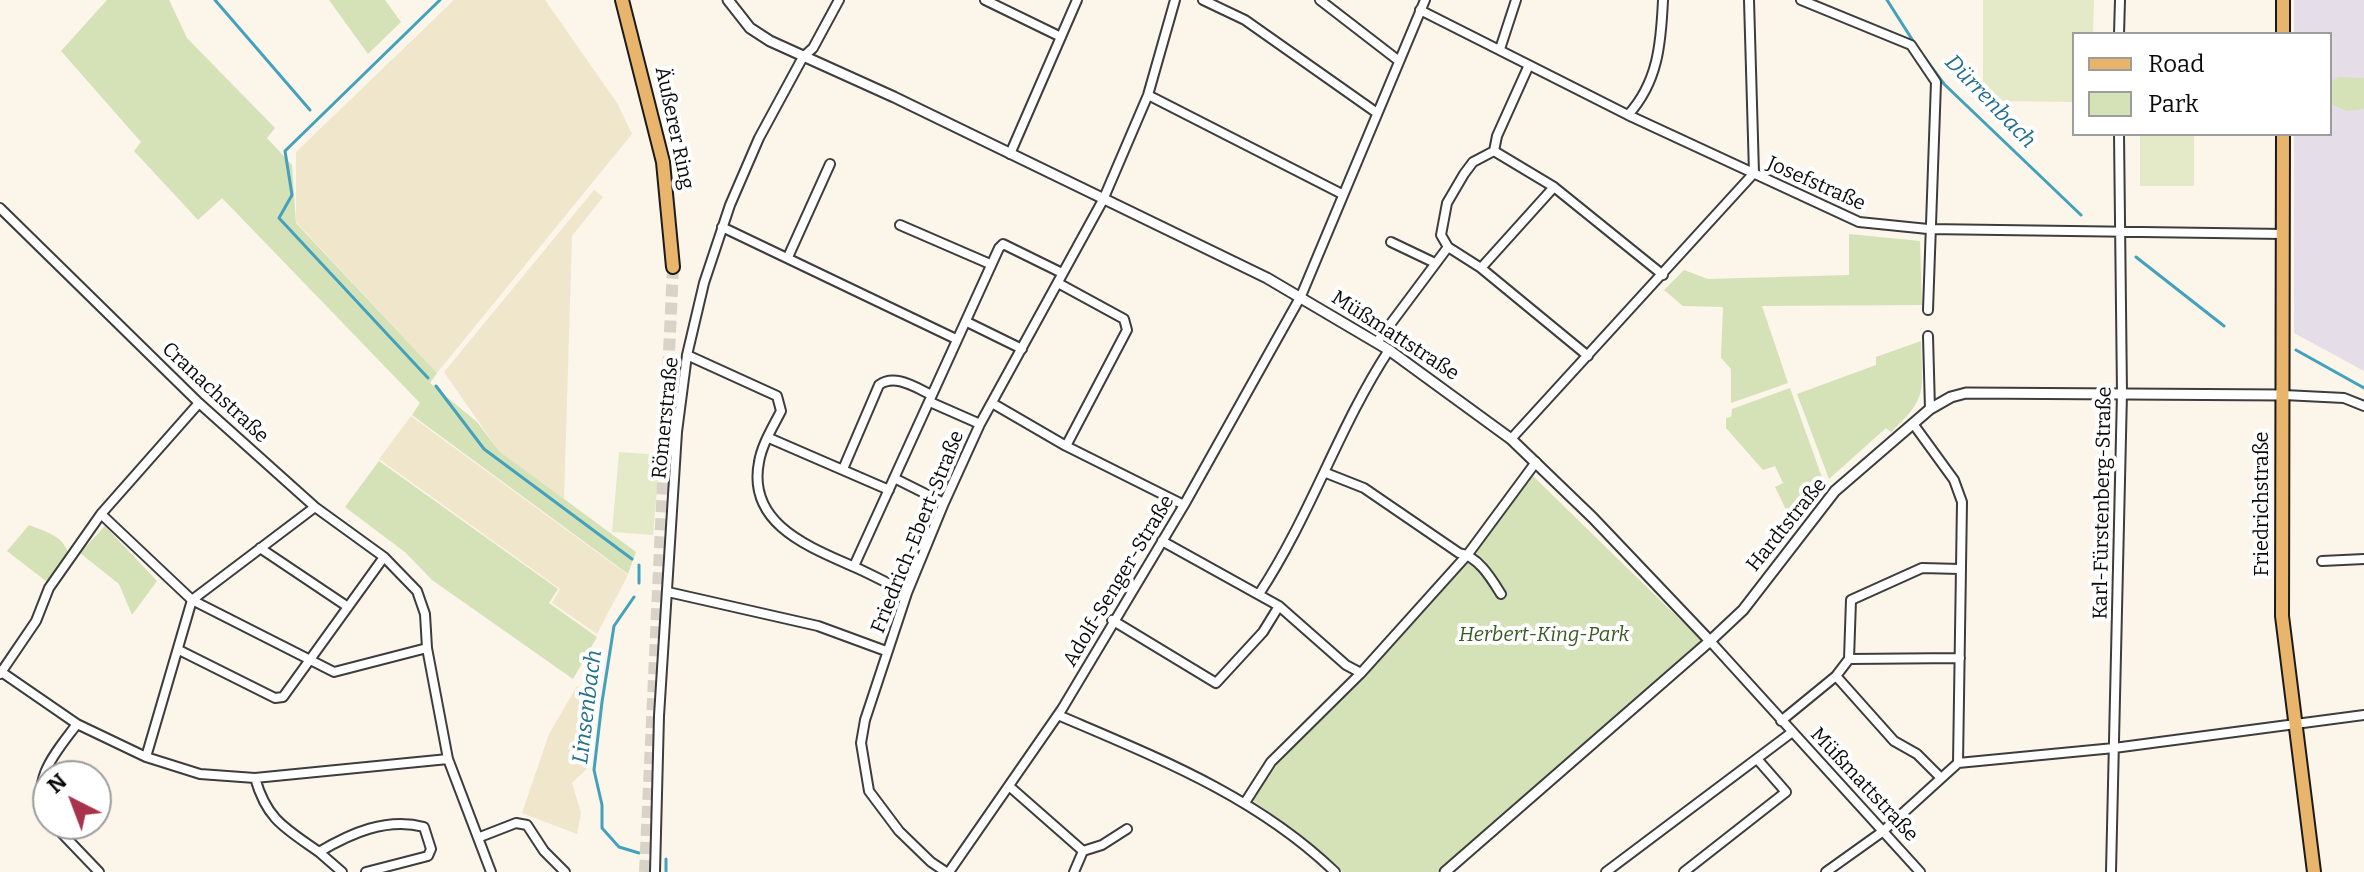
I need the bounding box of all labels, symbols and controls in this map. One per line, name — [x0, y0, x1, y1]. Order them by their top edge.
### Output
legend — [2072, 32, 2332, 136]
water label: Dürrenbach — [1939, 50, 2041, 154]
text: Road — [2148, 50, 2204, 78]
street label: Äußerer Ring — [649, 65, 699, 191]
text: Park — [2148, 90, 2199, 118]
street label: Josefstraße — [1763, 152, 1869, 216]
street label: Müßmattstraße — [1327, 286, 1463, 386]
street label: Cranachstraße — [157, 337, 273, 449]
street label: Römerstraße — [648, 356, 684, 480]
street label: Karl-Fürstenberg-Straße — [2089, 386, 2117, 620]
street label: Friedrich-Ebert-Straße — [866, 427, 970, 637]
street label: Friedrichstraße — [2250, 432, 2274, 576]
street label: Hardtstraße — [1742, 473, 1832, 577]
street label: Adolf-Senger-Straße — [1058, 491, 1180, 671]
park label: Herbert-King-Park — [1459, 623, 1629, 647]
water label: Linsenbach — [568, 649, 608, 765]
street label: Müßmattstraße — [1805, 723, 1923, 847]
north arrow — [32, 760, 112, 840]
text: N — [42, 768, 72, 799]

